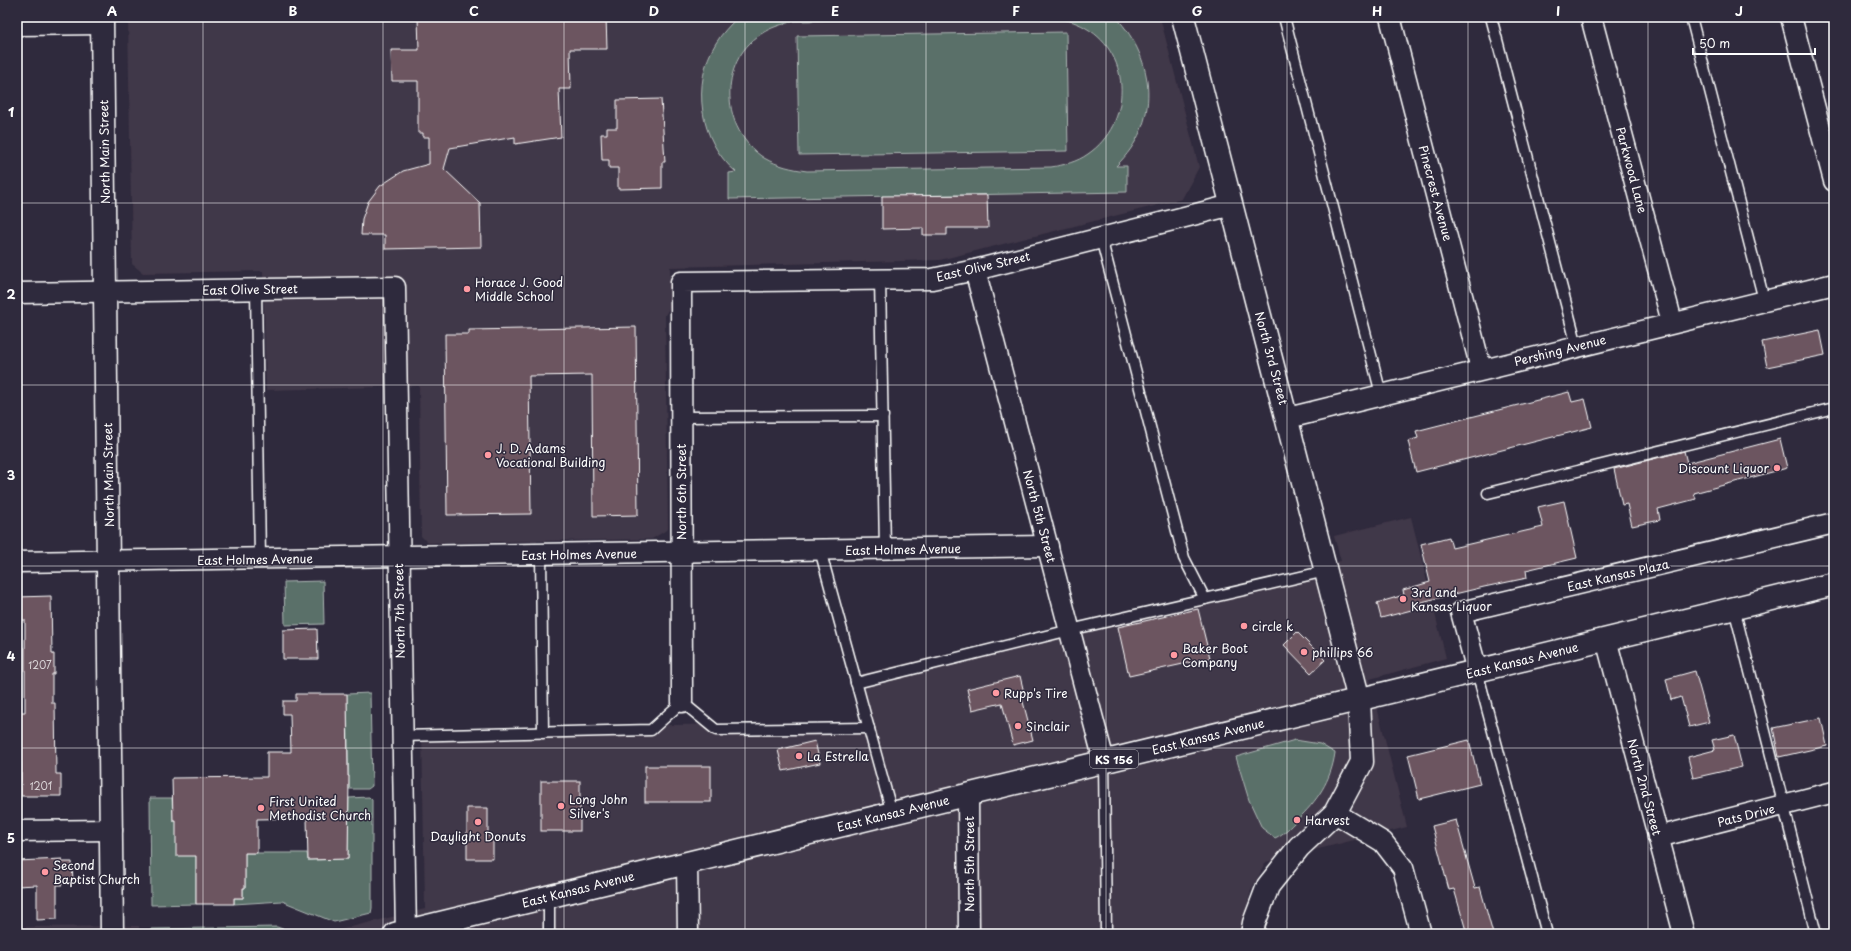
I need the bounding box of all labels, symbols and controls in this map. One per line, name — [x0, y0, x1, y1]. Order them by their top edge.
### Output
text: A — [107, 1, 117, 20]
text: B — [289, 1, 298, 20]
text: C — [469, 1, 479, 20]
text: D — [649, 1, 659, 20]
text: E — [831, 1, 839, 20]
text: F — [1012, 1, 1020, 20]
text: G — [1192, 1, 1202, 20]
text: H — [1372, 1, 1382, 20]
text: I — [1556, 1, 1560, 20]
text: J — [1735, 1, 1743, 20]
scale bar — [1693, 30, 1815, 56]
text: 50 m — [1699, 34, 1730, 52]
street label: North Main Street — [94, 99, 114, 204]
text: 1 — [8, 102, 14, 121]
street label: Parkwood Lane — [1612, 125, 1652, 215]
street label: Pinecrest Avenue — [1415, 143, 1458, 243]
street label: East Olive Street — [934, 246, 1032, 286]
place label: Horace J. Good Middle School — [475, 273, 563, 305]
street label: East Olive Street — [202, 279, 298, 299]
text: 2 — [6, 284, 16, 303]
marker: Horace J. Good Middle School — [462, 284, 472, 294]
street label: North 3rd Street — [1251, 309, 1293, 407]
street label: Pershing Avenue — [1512, 330, 1608, 370]
street label: North Main Street — [98, 422, 118, 527]
place label: J. D. Adams Vocational Building — [496, 439, 605, 471]
street label: North 6th Street — [672, 444, 690, 540]
marker: J. D. Adams Vocational Building — [483, 450, 493, 460]
place label: Discount Liquor — [1678, 459, 1769, 477]
marker: Discount Liquor — [1772, 463, 1782, 473]
text: 3 — [7, 465, 16, 484]
street label: North 5th Street — [1019, 468, 1061, 565]
street label: East Holmes Avenue — [845, 539, 962, 559]
street label: East Holmes Avenue — [521, 544, 638, 564]
street label: East Holmes Avenue — [197, 549, 314, 569]
street label: East Kansas Plaza — [1565, 554, 1671, 595]
street label: North 7th Street — [389, 563, 409, 659]
place label: 3rd and Kansas Liquor — [1411, 583, 1492, 615]
marker: 3rd and Kansas Liquor — [1398, 594, 1408, 604]
place label: circle k — [1252, 617, 1293, 635]
marker: circle k — [1239, 621, 1249, 631]
street label: East Kansas Avenue — [1464, 637, 1581, 683]
place label: Baker Boot Company — [1182, 639, 1248, 671]
place label: phillips 66 — [1312, 643, 1373, 661]
text: 4 — [7, 646, 16, 665]
marker: phillips 66 — [1299, 647, 1309, 657]
marker: Baker Boot Company — [1169, 650, 1179, 660]
house number: 1207 — [28, 657, 52, 672]
place label: Rupp's Tire — [1004, 684, 1068, 702]
marker: Rupp's Tire — [991, 688, 1001, 698]
street label: East Kansas Avenue — [1150, 713, 1267, 759]
place label: Sinclair — [1026, 717, 1070, 735]
marker: Sinclair — [1013, 721, 1023, 731]
street label: North 2nd Street — [1623, 737, 1667, 837]
place label: La Estrella — [807, 747, 869, 765]
road number: KS 156 — [1090, 750, 1138, 768]
marker: La Estrella — [794, 751, 804, 761]
house number: 1201 — [30, 778, 52, 793]
place label: Long John Silver's — [569, 790, 628, 822]
street label: East Kansas Avenue — [835, 790, 952, 836]
place label: First United Methodist Church — [269, 792, 371, 824]
street label: Pats Drive — [1715, 799, 1777, 831]
marker: Long John Silver's — [556, 801, 566, 811]
marker: First United Methodist Church — [256, 803, 266, 813]
place label: Harvest — [1305, 811, 1350, 829]
marker: Harvest — [1292, 815, 1302, 825]
street label: North 5th Street — [960, 816, 978, 912]
marker: Daylight Donuts — [473, 817, 483, 827]
place label: Daylight Donuts — [430, 827, 526, 845]
text: 5 — [7, 828, 15, 847]
place label: Second Baptist Church — [53, 856, 140, 888]
street label: East Kansas Avenue — [520, 866, 637, 912]
marker: Second Baptist Church — [40, 867, 50, 877]

